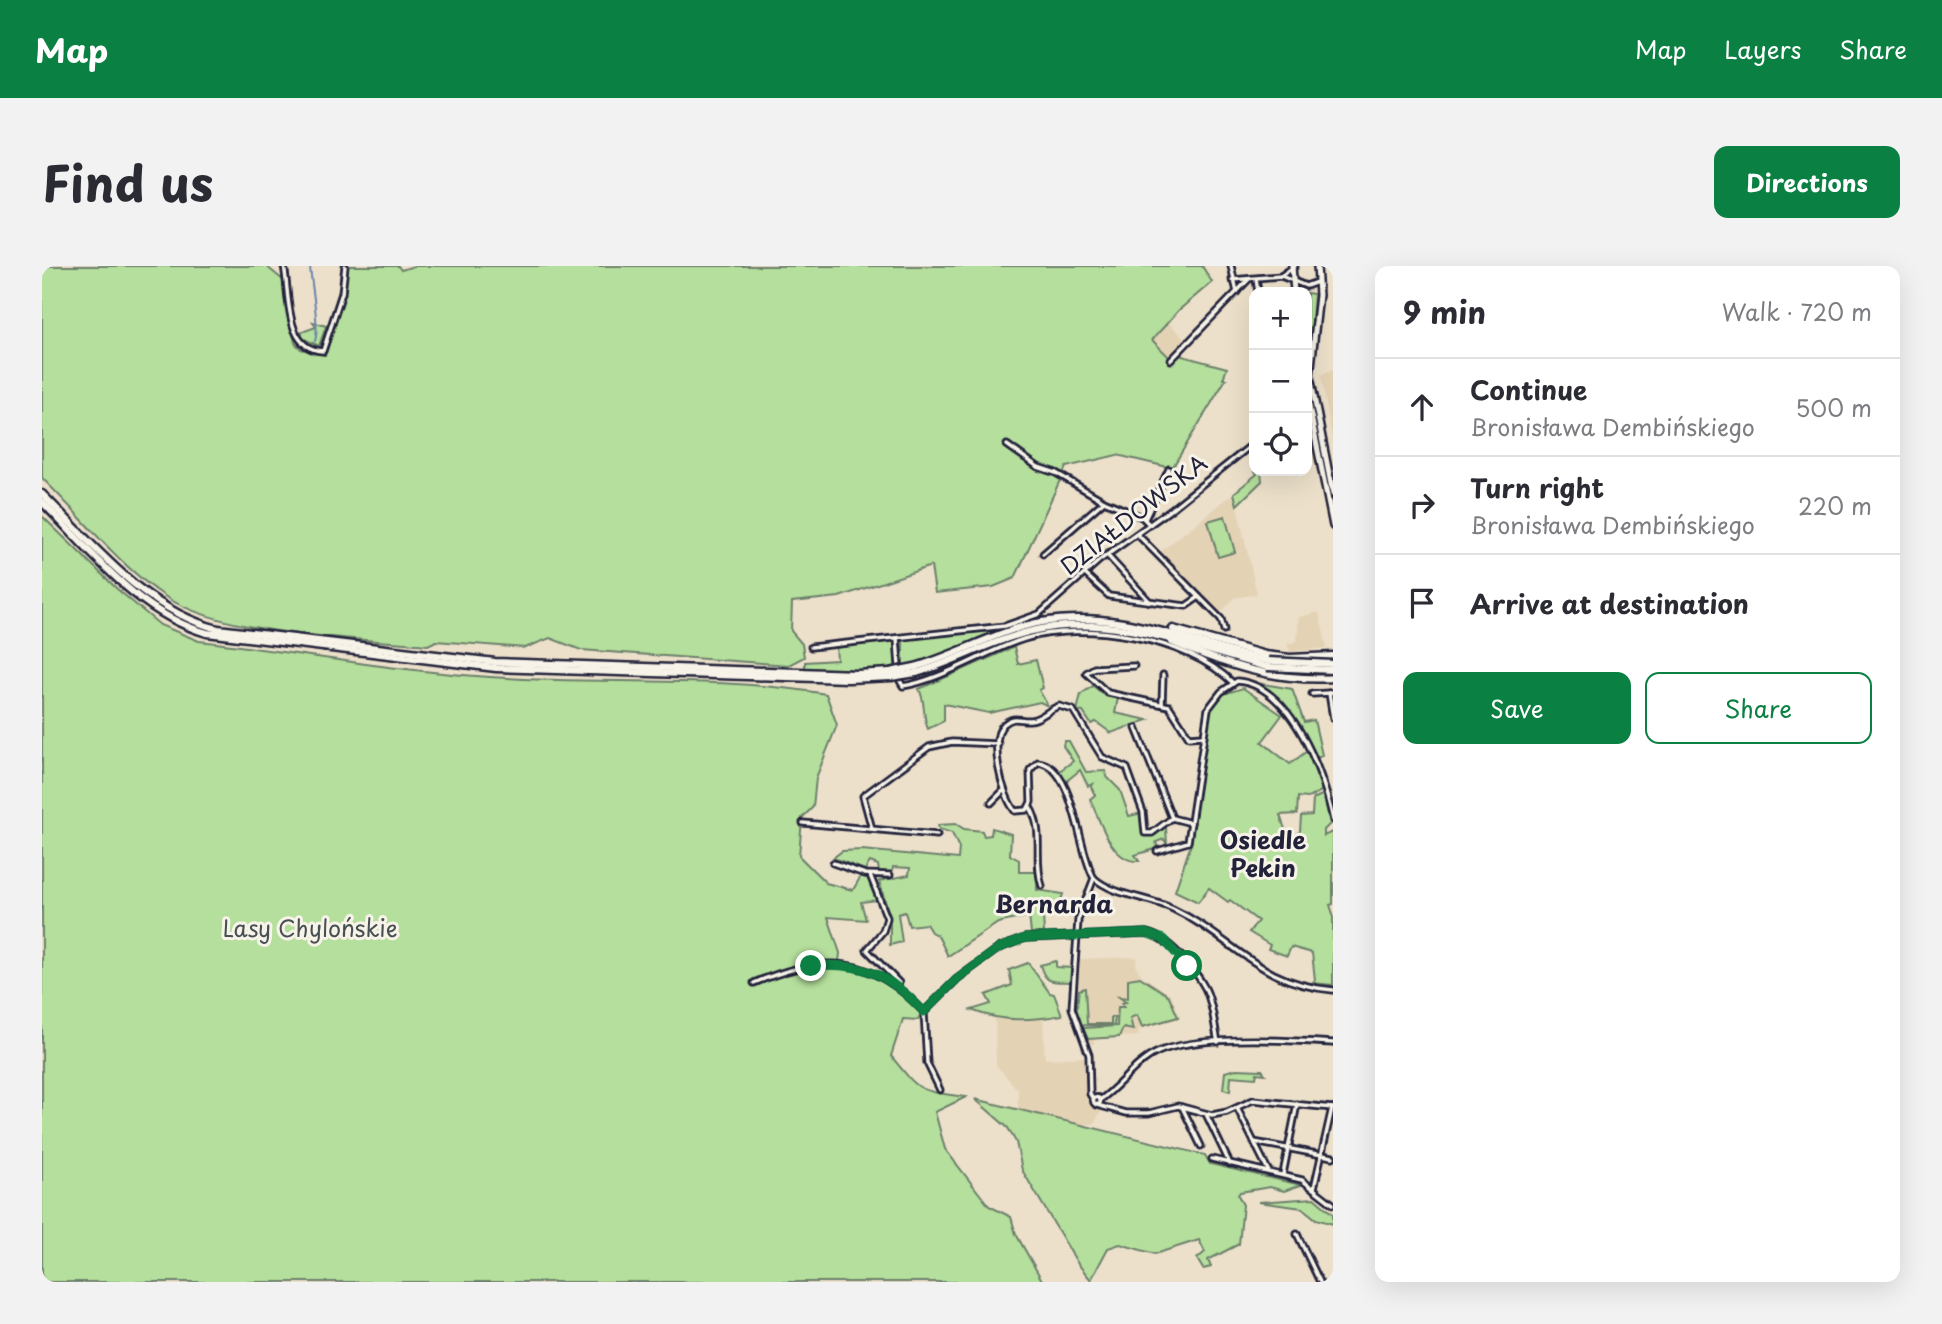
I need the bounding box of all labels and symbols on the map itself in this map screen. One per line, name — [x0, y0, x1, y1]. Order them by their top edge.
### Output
street label: DZIAŁDOWSKA — [1052, 445, 1214, 582]
district label: Osiedle Pekin — [1220, 821, 1307, 885]
district label: Bernarda — [995, 885, 1113, 921]
park label: Lasy Chylońskie — [223, 910, 397, 945]
route end — [795, 950, 826, 981]
route start — [1171, 950, 1202, 981]

